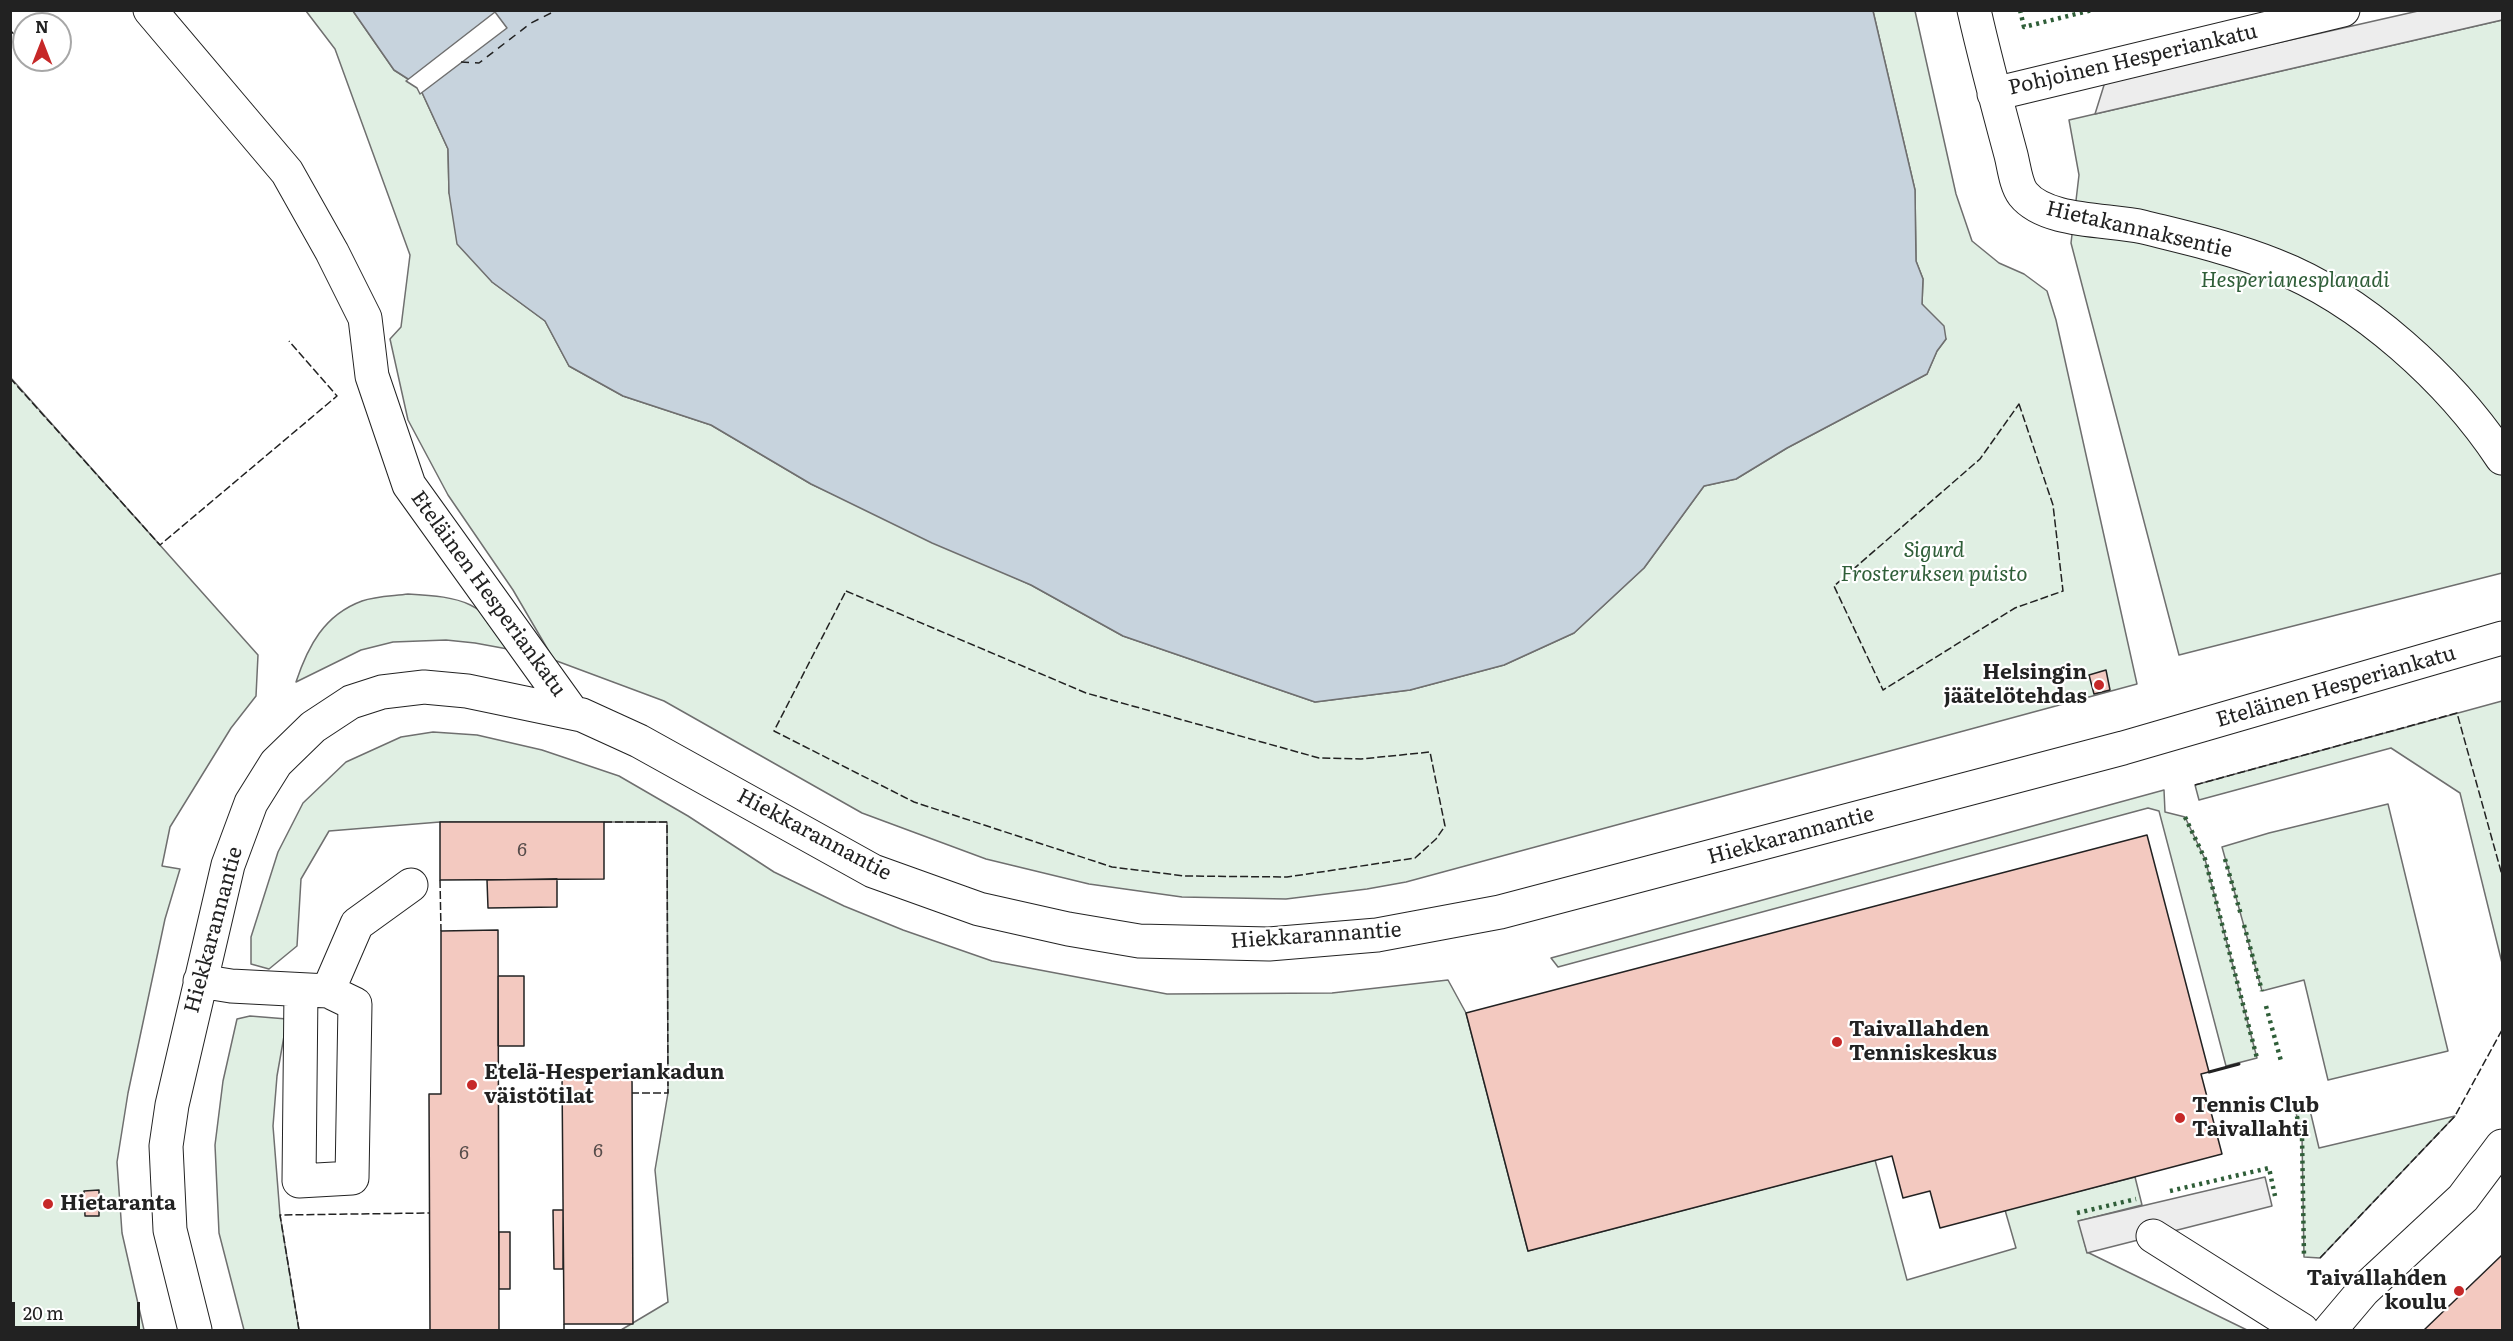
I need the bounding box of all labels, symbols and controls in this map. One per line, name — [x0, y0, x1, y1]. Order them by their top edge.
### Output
north arrow — [12, 12, 72, 72]
text: N — [35, 14, 49, 38]
street label: Pohjoinen Hesperiankatu — [2006, 19, 2260, 101]
street label: Hietakannaksentie — [2043, 196, 2235, 264]
park label: Hesperianesplanadi — [2201, 268, 2389, 294]
street label: Eteläinen Hesperiankatu — [405, 486, 571, 702]
park label: Sigurd Frosteruksen puisto — [1841, 538, 2027, 588]
street label: Eteläinen Hesperiankatu — [2213, 641, 2459, 733]
place label: Helsingin jäätelötehdas — [1944, 660, 2087, 710]
marker: Helsingin jäätelötehdas — [2092, 678, 2106, 692]
street label: Hiekkarannantie — [732, 784, 896, 886]
street label: Hiekkarannantie — [1705, 802, 1877, 870]
house number: 6 — [517, 840, 527, 862]
street label: Hiekkarannantie — [180, 844, 248, 1016]
street label: Hiekkarannantie — [1230, 917, 1402, 955]
place label: Taivallahden Tenniskeskus — [1849, 1017, 1997, 1067]
marker: Taivallahden Tenniskeskus — [1830, 1035, 1844, 1049]
place label: Etelä-Hesperiankadun väistötilat — [484, 1060, 725, 1110]
marker: Etelä-Hesperiankadun väistötilat — [465, 1078, 479, 1092]
place label: Tennis Club Taivallahti — [2192, 1093, 2319, 1143]
marker: Tennis Club Taivallahti — [2173, 1111, 2187, 1125]
house number: 6 — [593, 1141, 603, 1163]
house number: 6 — [459, 1143, 469, 1165]
place label: Hietaranta — [60, 1191, 176, 1217]
marker: Hietaranta — [41, 1197, 55, 1211]
place label: Taivallahden koulu — [2307, 1266, 2447, 1316]
marker: Taivallahden koulu — [2452, 1284, 2466, 1298]
scale bar — [15, 1290, 142, 1328]
text: 20 m — [23, 1299, 64, 1326]

